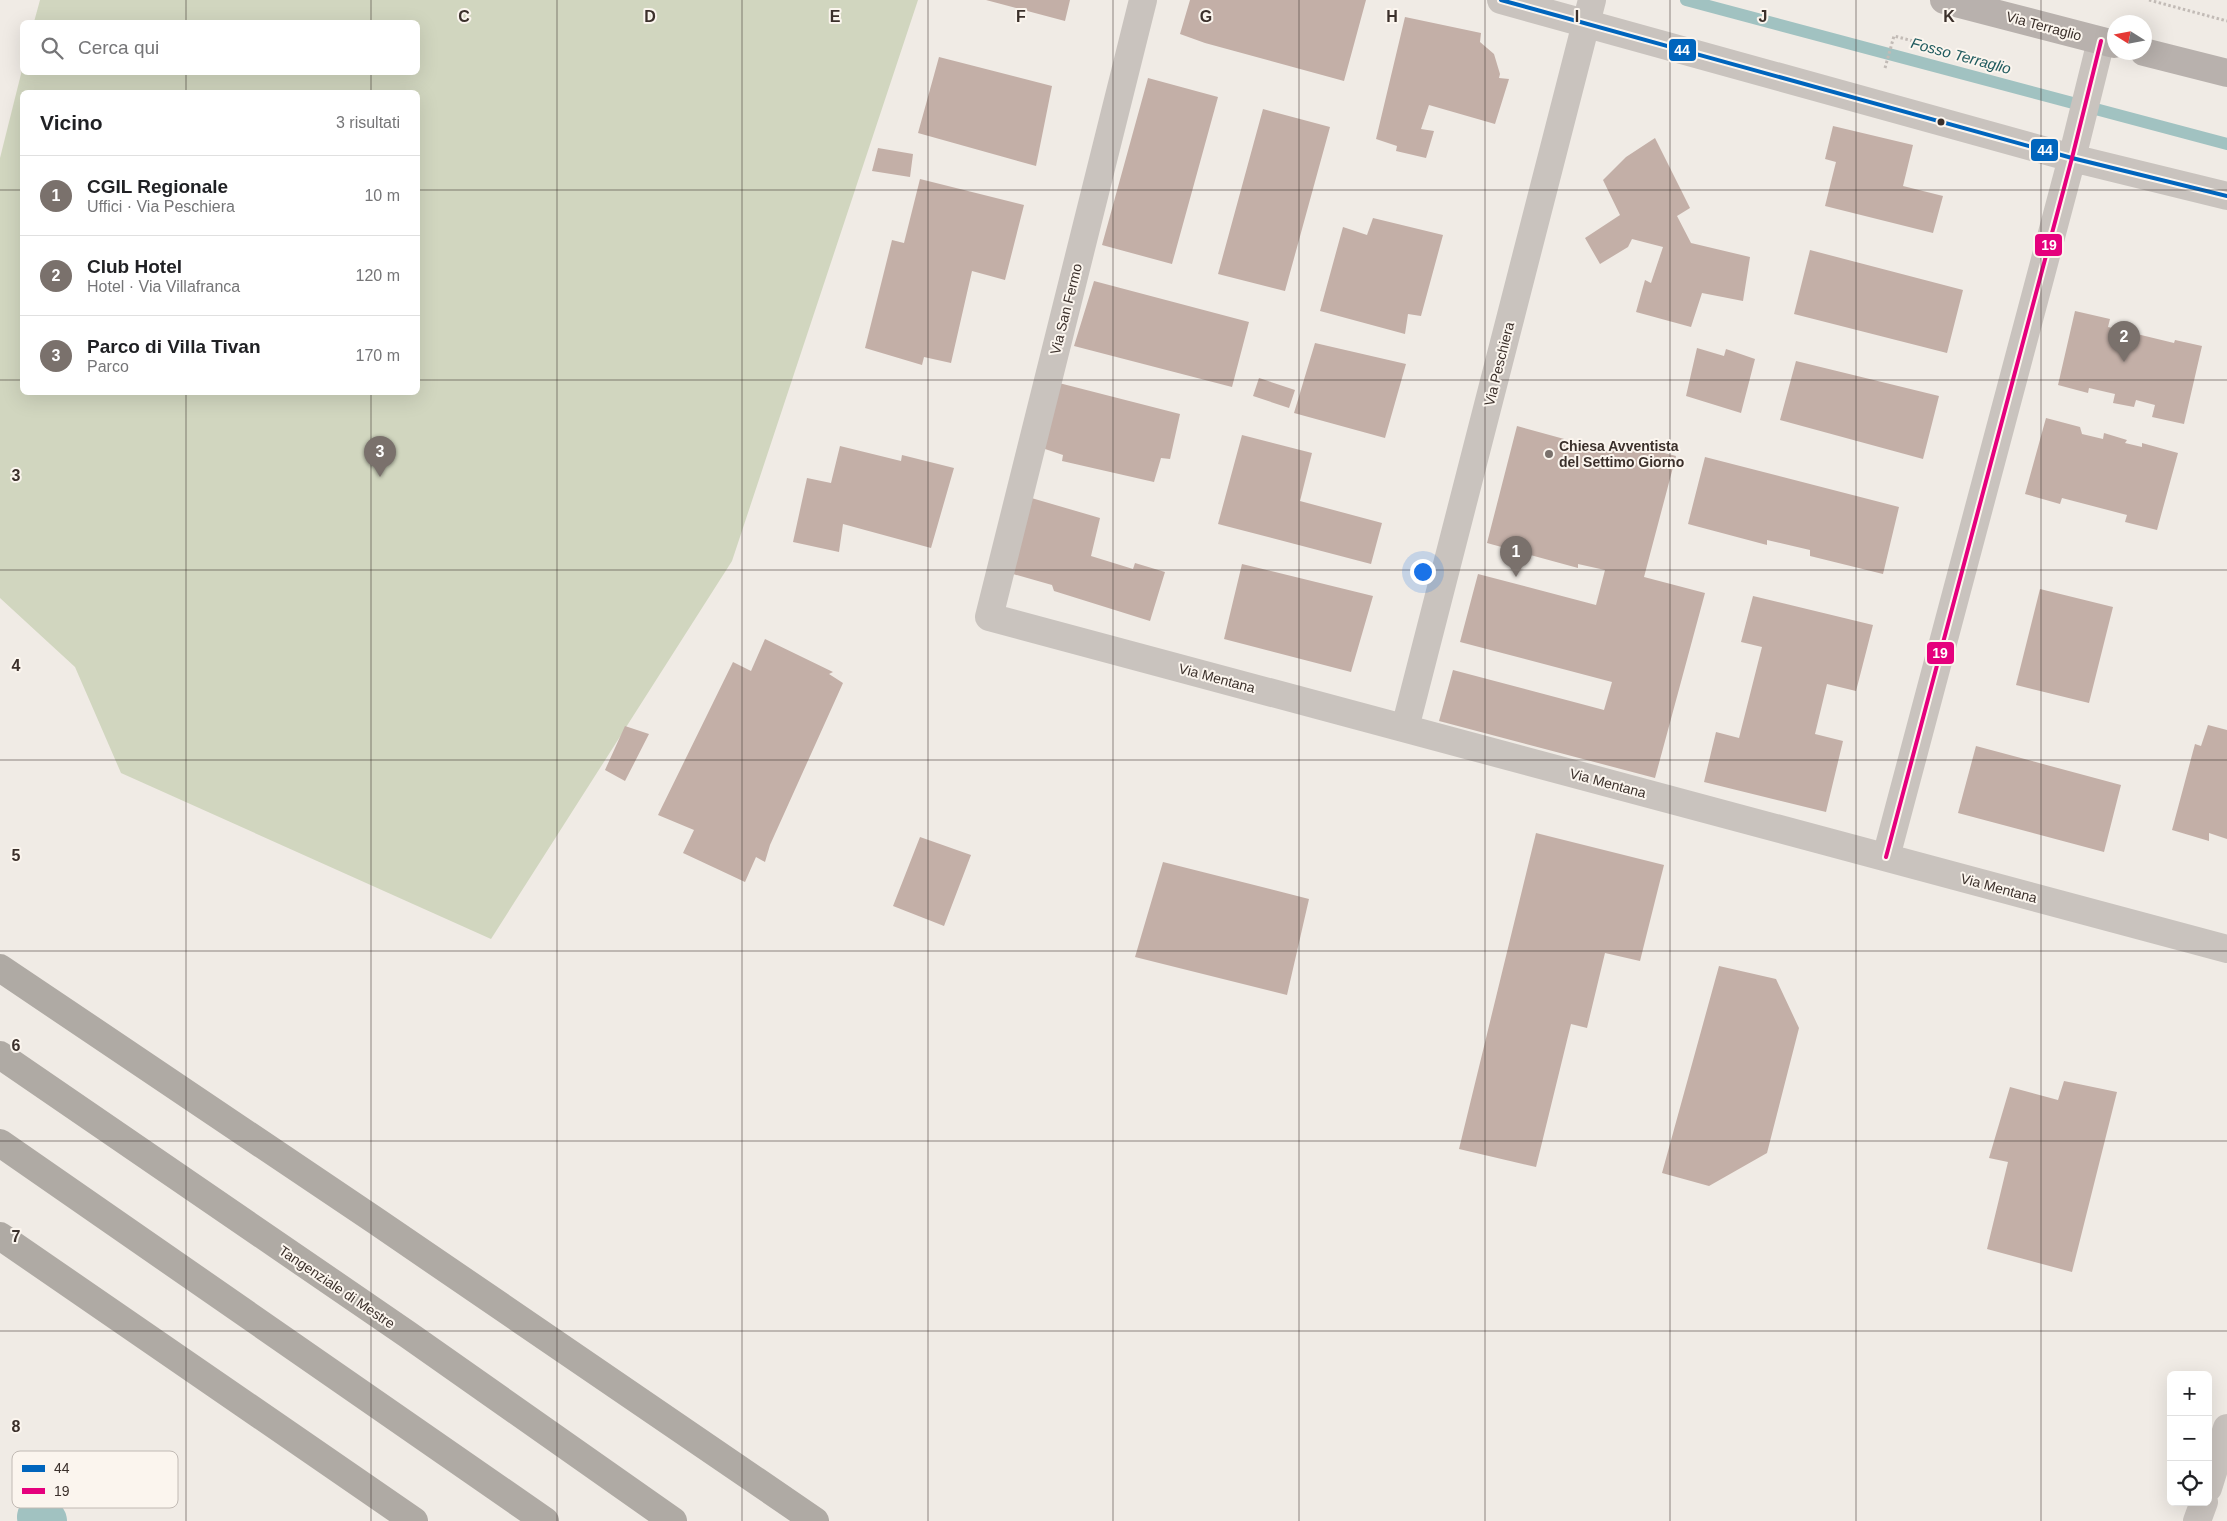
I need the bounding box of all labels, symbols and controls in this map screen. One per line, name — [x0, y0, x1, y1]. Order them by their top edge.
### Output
text: C — [458, 8, 470, 25]
text: D — [644, 8, 656, 25]
text: E — [830, 8, 841, 25]
text: F — [1016, 8, 1026, 25]
text: G — [1200, 8, 1212, 25]
text: H — [1386, 8, 1398, 25]
text: I — [1575, 8, 1579, 25]
text: J — [1759, 8, 1767, 25]
text: K — [1943, 8, 1955, 25]
street label: Via Terraglio — [2005, 8, 2084, 44]
north arrow — [2107, 15, 2152, 60]
search box — [20, 20, 420, 75]
icon: search — [38, 34, 66, 62]
water label: Fosso Terraglio — [1909, 34, 2013, 77]
text: Cerca qui — [78, 37, 159, 58]
line badge: 44 — [1668, 38, 1697, 62]
text: 44 — [1674, 42, 1690, 58]
text: Vicino — [40, 111, 103, 134]
text: 3 risultati — [336, 114, 400, 131]
unlabelled marker — [1936, 117, 1946, 127]
line badge: 44 — [2030, 138, 2059, 162]
text: 44 — [2037, 142, 2053, 158]
text: CGIL Regionale — [87, 176, 228, 197]
text: 1 — [52, 187, 60, 204]
text: 10 m — [364, 187, 400, 204]
text: Uffici · Via Peschiera — [87, 198, 235, 215]
line badge: 19 — [2034, 233, 2063, 257]
text: 19 — [2041, 237, 2057, 253]
text: Club Hotel — [87, 256, 182, 277]
street label: Via San Fermo — [1047, 262, 1085, 356]
text: 2 — [52, 267, 60, 284]
text: 120 m — [356, 267, 400, 284]
text: Hotel · Via Villafranca — [87, 278, 240, 295]
street label: Via Peschiera — [1481, 320, 1517, 408]
pin: 2 — [2108, 321, 2140, 362]
text: Parco di Villa Tivan — [87, 336, 261, 357]
text: 3 — [52, 347, 60, 364]
text: 170 m — [356, 347, 400, 364]
text: Parco — [87, 358, 129, 375]
pin: 3 — [364, 436, 396, 477]
place label: Chiesa Avventista del Settimo Giorno — [1559, 438, 1684, 470]
marker: Chiesa Avventista del Settimo Giorno — [1543, 448, 1555, 460]
text: 3 — [12, 467, 21, 484]
pin: 1 — [1500, 536, 1532, 577]
your location — [1410, 559, 1436, 585]
line badge: 19 — [1926, 641, 1955, 665]
text: 19 — [1932, 645, 1948, 661]
text: 4 — [12, 657, 21, 674]
street label: Via Mentana — [1177, 660, 1257, 696]
street label: Via Mentana — [1568, 765, 1648, 801]
text: 5 — [12, 847, 21, 864]
street label: Via Mentana — [1959, 870, 2039, 906]
text: 6 — [12, 1037, 21, 1054]
text: 7 — [12, 1228, 21, 1245]
street label: Tangenziale di Mestre — [276, 1242, 398, 1332]
map controls — [2167, 1371, 2212, 1506]
button: + — [2167, 1371, 2212, 1416]
button: − — [2167, 1416, 2212, 1461]
text: 8 — [12, 1418, 21, 1435]
legend — [12, 1451, 178, 1508]
text: 44 — [54, 1460, 70, 1476]
button: locate — [2167, 1461, 2212, 1506]
text: 19 — [54, 1483, 70, 1499]

